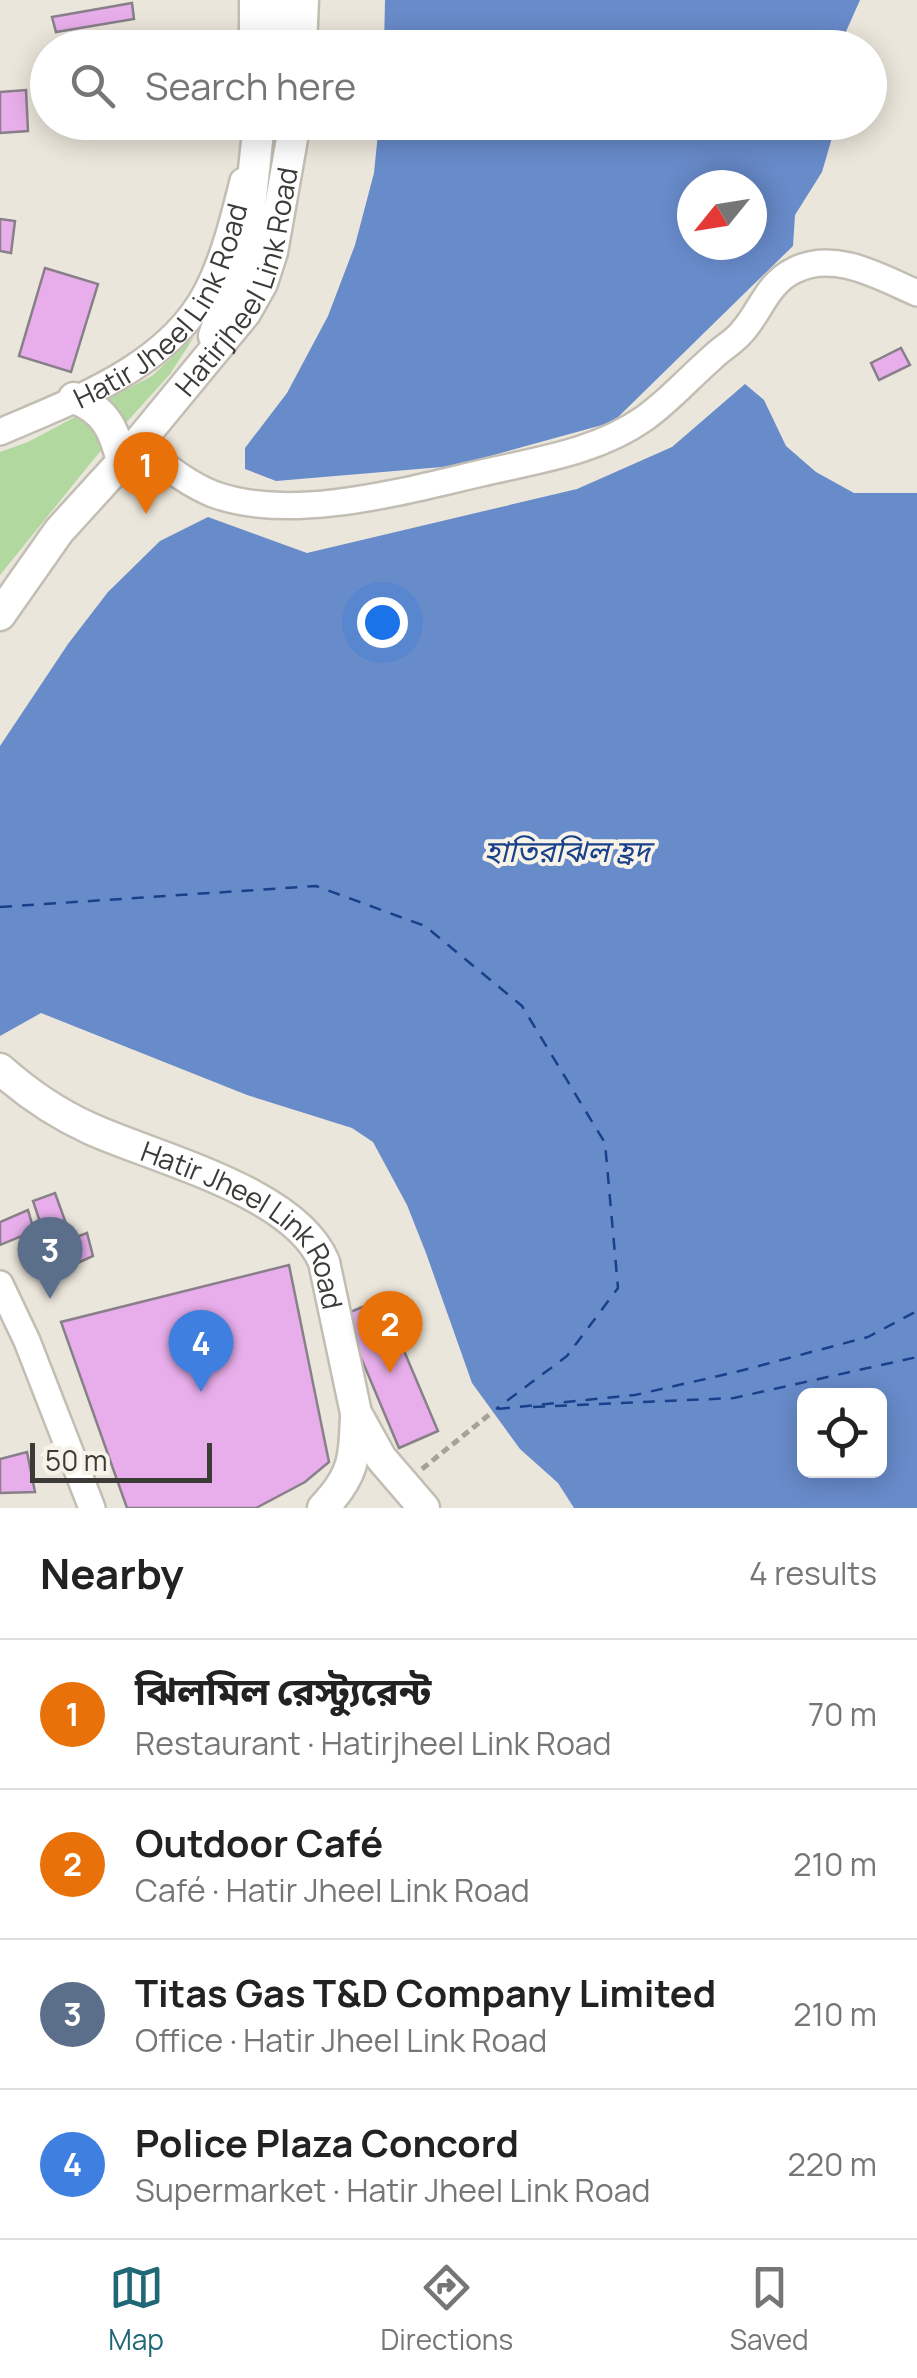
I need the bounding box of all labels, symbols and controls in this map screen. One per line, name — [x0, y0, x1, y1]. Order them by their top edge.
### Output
search box — [30, 30, 887, 140]
icon: search — [65, 58, 120, 113]
text: Search here — [145, 59, 356, 111]
street label: Hatirjheel Link Road — [166, 164, 306, 404]
north arrow — [677, 170, 767, 260]
street label: Hatir Jheel Link Road — [67, 199, 256, 417]
pin: 1 — [114, 432, 178, 514]
your location — [357, 597, 408, 648]
water label: হাতিরঝিল হ্রদ — [484, 830, 655, 871]
street label: Hatir Jheel Link Road — [136, 1131, 352, 1312]
pin: 3 — [18, 1216, 82, 1299]
pin: 2 — [358, 1290, 422, 1373]
pin: 4 — [168, 1310, 234, 1392]
map controls — [797, 1388, 887, 1478]
button: locate — [797, 1388, 887, 1478]
scale bar — [30, 1438, 212, 1482]
text: 50 m — [45, 1441, 108, 1479]
text: Nearby — [40, 1544, 184, 1602]
text: 4 results — [749, 1551, 877, 1595]
text: ঝিলমিল রেস্ট্যুরেন্ট — [135, 1664, 431, 1716]
text: 1 — [65, 1692, 80, 1736]
text: 70 m — [808, 1692, 877, 1736]
text: Restaurant · Hatirjheel Link Road — [135, 1721, 612, 1765]
text: Outdoor Café — [135, 1816, 383, 1868]
text: 2 — [63, 1842, 82, 1886]
text: 210 m — [793, 1842, 877, 1886]
text: Café · Hatir Jheel Link Road — [135, 1868, 530, 1912]
text: Titas Gas T&D Company Limited — [135, 1966, 716, 2018]
text: 3 — [63, 1992, 82, 2036]
text: 210 m — [793, 1992, 877, 2036]
text: Office · Hatir Jheel Link Road — [135, 2018, 547, 2062]
text: Police Plaza Concord — [135, 2116, 519, 2168]
text: 4 — [63, 2142, 82, 2186]
text: 220 m — [787, 2142, 877, 2186]
text: Supermarket · Hatir Jheel Link Road — [135, 2168, 650, 2212]
tab: Map — [108, 2260, 164, 2358]
tab: Directions — [381, 2260, 513, 2358]
tab: Saved — [730, 2260, 809, 2358]

